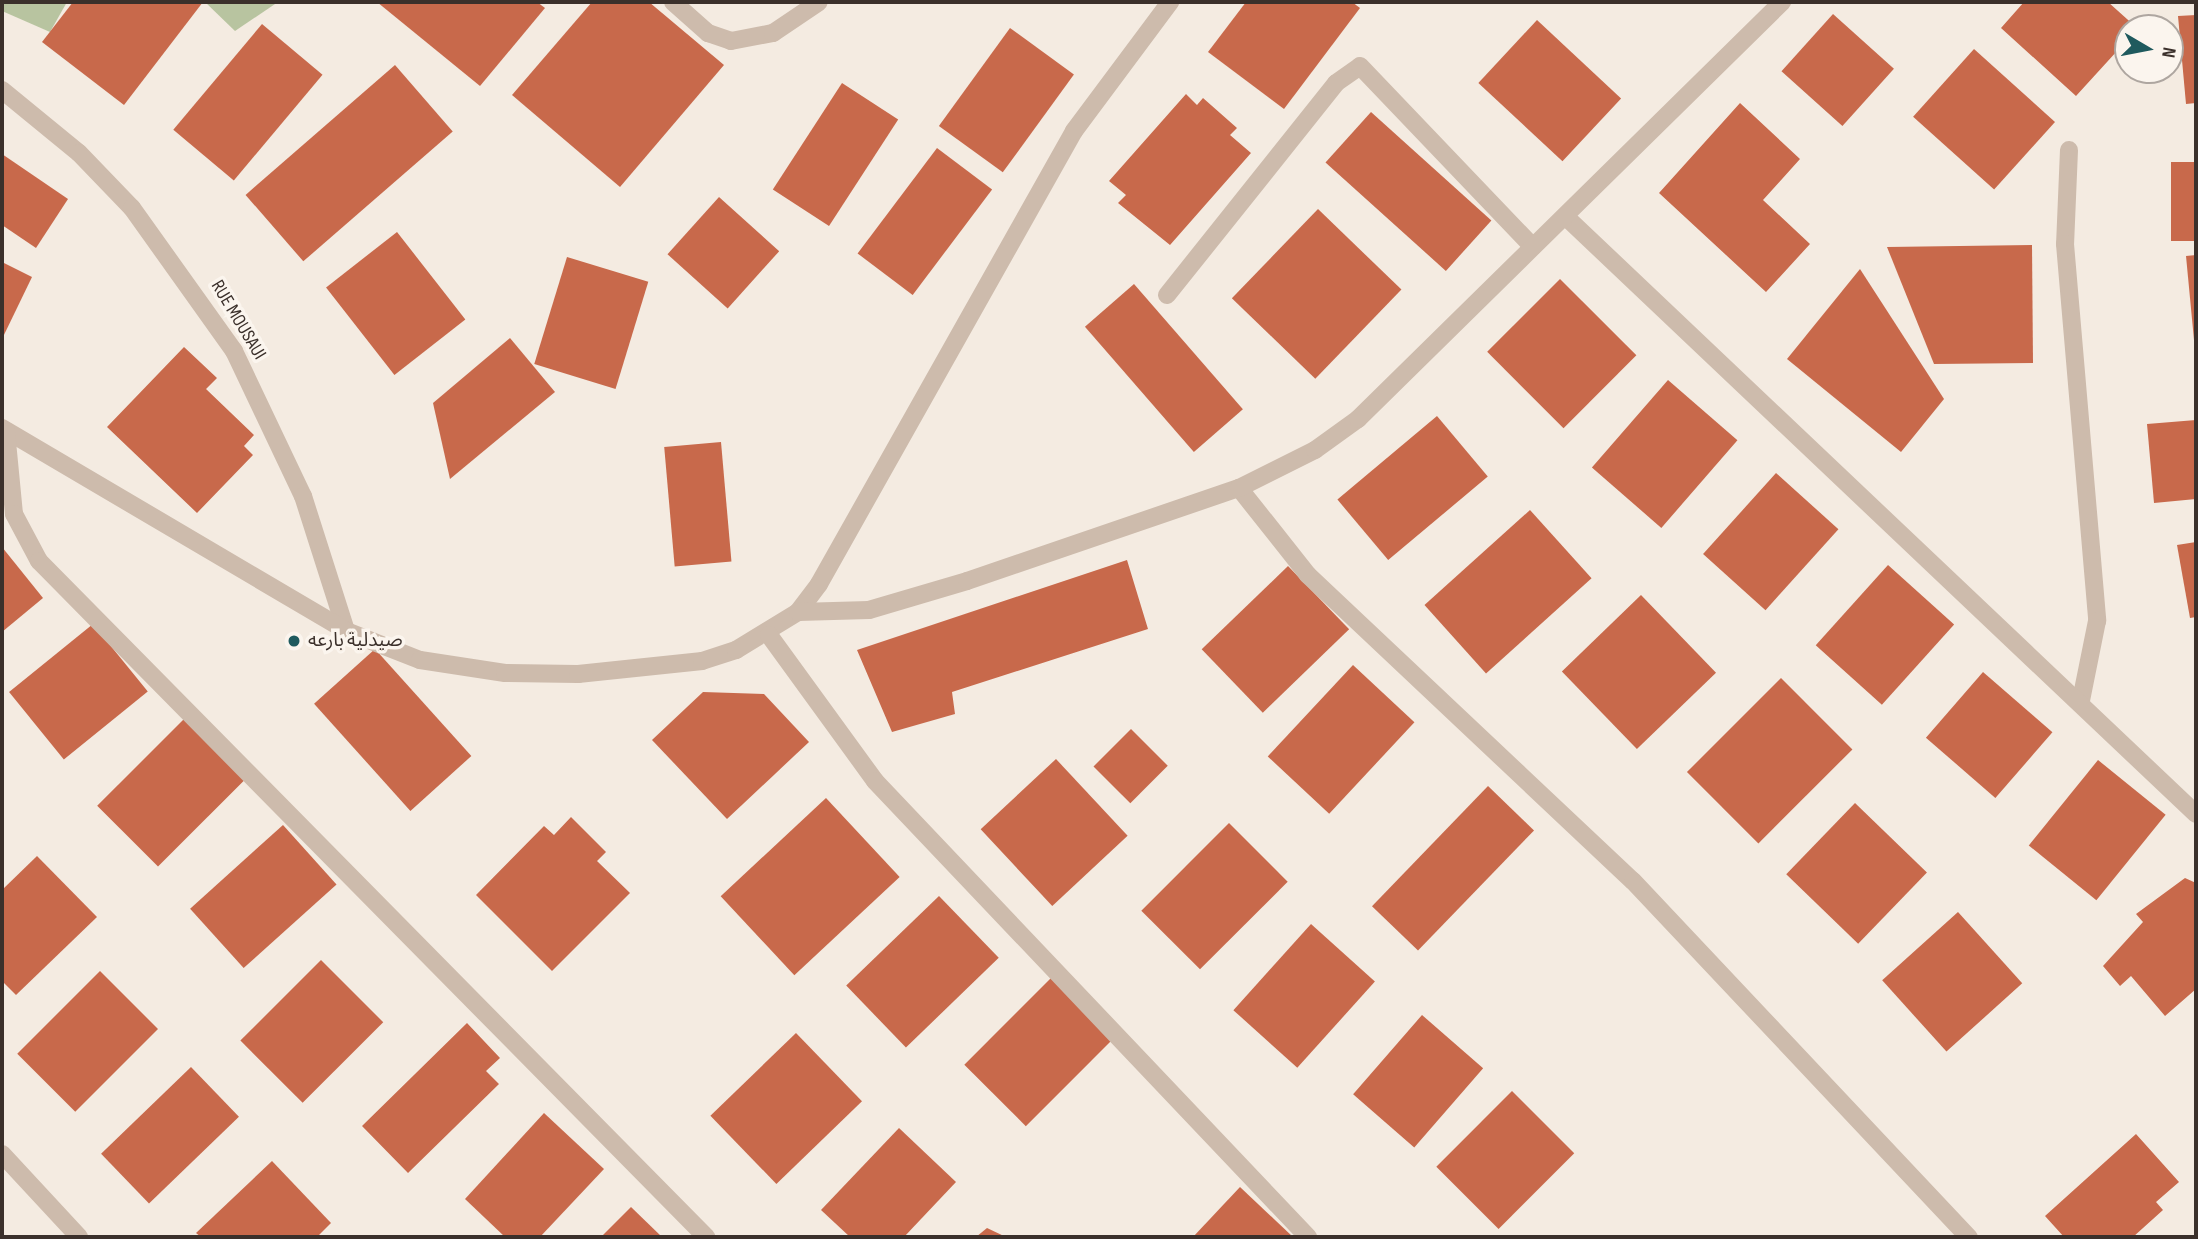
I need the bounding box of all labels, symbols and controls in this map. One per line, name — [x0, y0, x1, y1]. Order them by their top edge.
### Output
north arrow — [2114, 14, 2184, 84]
text: N — [2156, 45, 2180, 59]
street label: RUE MOUSAUI — [205, 276, 271, 364]
place label: صيدلية بارعه — [308, 630, 403, 652]
marker: صيدلية بارعه — [286, 633, 302, 649]

